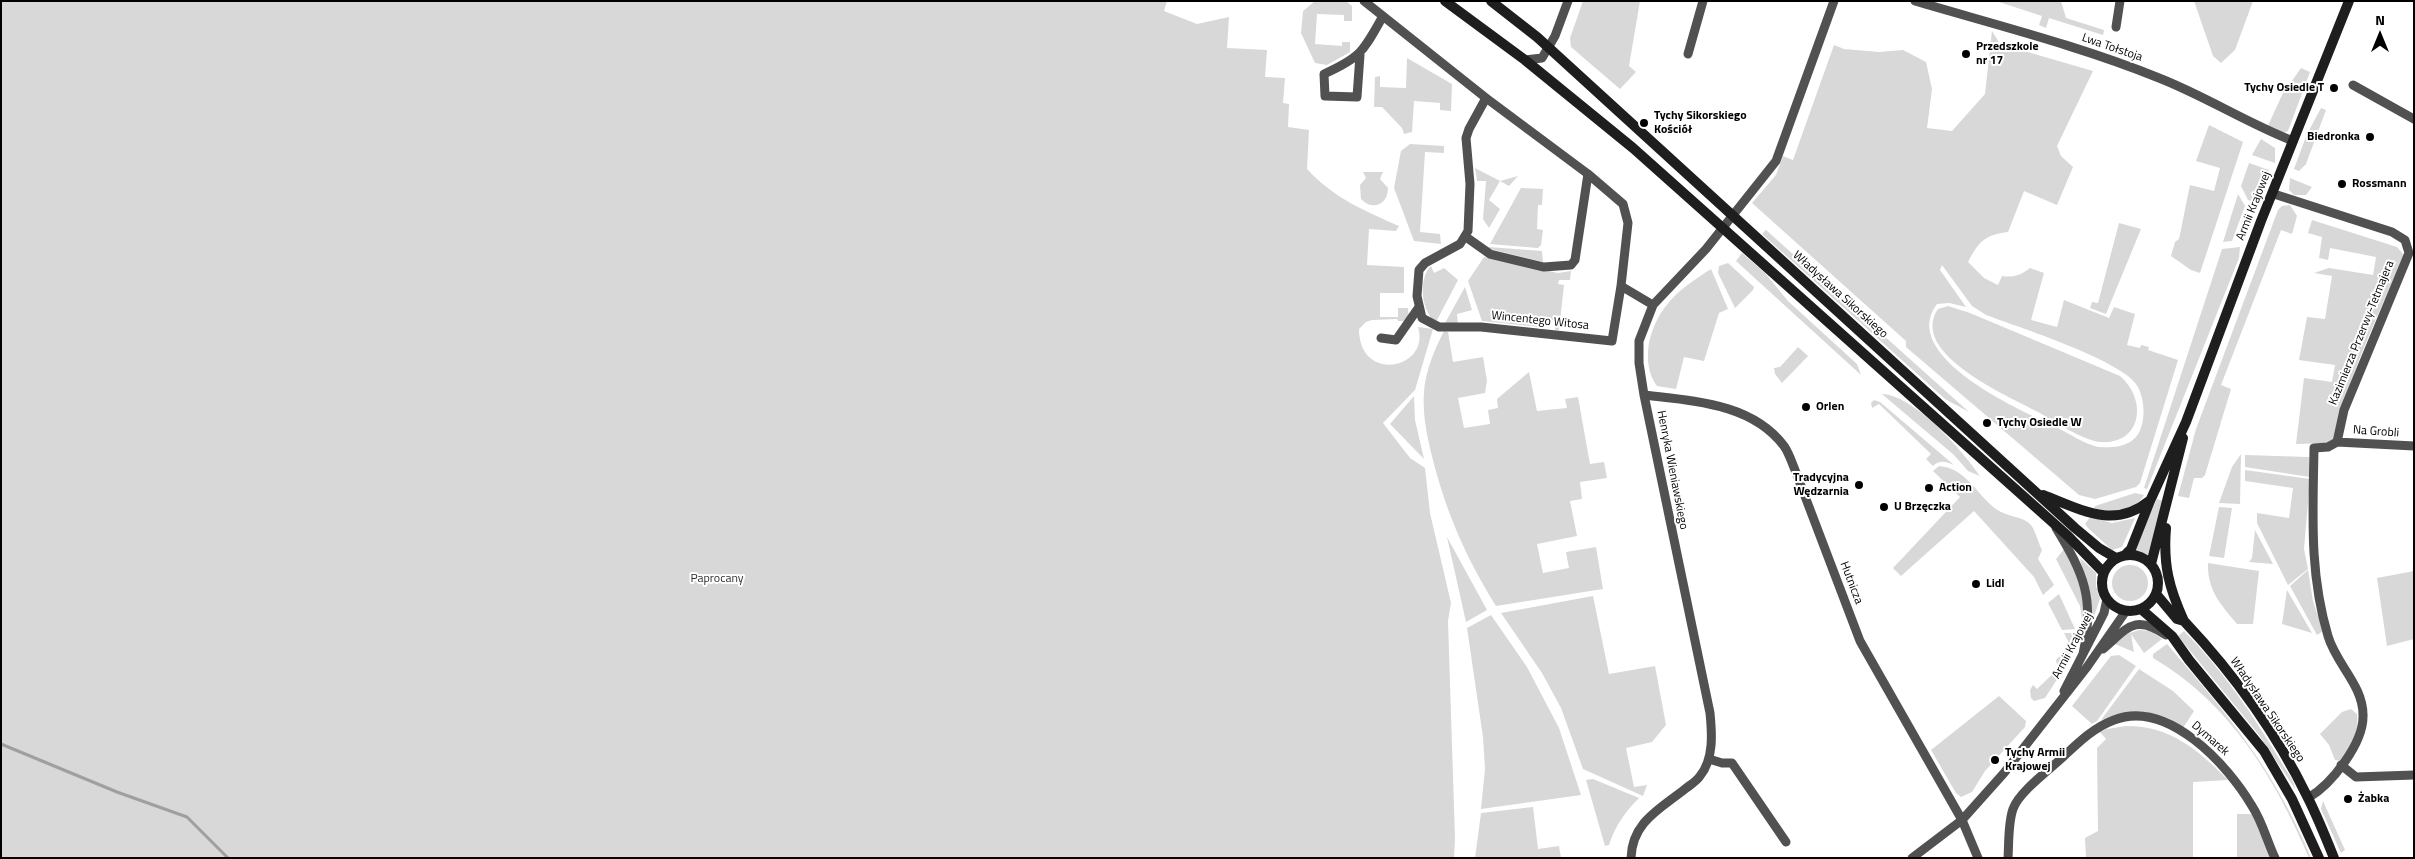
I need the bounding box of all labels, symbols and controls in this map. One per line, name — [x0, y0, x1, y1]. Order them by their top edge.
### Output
text: N — [2375, 9, 2385, 30]
north arrow — [2355, 10, 2405, 60]
street label: Lwa Tołstoja — [2080, 31, 2144, 65]
place label: Przedszkole nr 17 — [1976, 40, 2039, 68]
marker: Przedszkole nr 17 — [1960, 48, 1972, 60]
place label: Tychy Osiedle T — [2244, 81, 2324, 95]
marker: Tychy Osiedle T — [2328, 82, 2340, 94]
place label: Tychy Sikorskiego Kościół — [1654, 109, 1747, 137]
marker: Tychy Sikorskiego Kościół — [1638, 117, 1650, 129]
place label: Biedronka — [2307, 130, 2360, 144]
marker: Biedronka — [2364, 131, 2376, 143]
street label: Armii Krajowej — [2234, 170, 2274, 242]
place label: Rossmann — [2352, 177, 2407, 191]
marker: Rossmann — [2336, 178, 2348, 190]
street label: Władysława Sikorskiego — [1789, 248, 1891, 342]
street label: Kazimierza Przerwy-Tetmajera — [2326, 259, 2398, 407]
street label: Wincentego Witosa — [1490, 309, 1590, 333]
place label: Orlen — [1816, 400, 1844, 414]
marker: Orlen — [1800, 401, 1812, 413]
street label: Henryka Wieniawskiego — [1653, 409, 1691, 531]
place label: Tychy Osiedle W — [1997, 416, 2082, 430]
marker: Tychy Osiedle W — [1981, 417, 1993, 429]
street label: Na Grobli — [2352, 423, 2400, 441]
place label: Tradycyjna Wędzarnia — [1793, 471, 1849, 499]
marker: Tradycyjna Wędzarnia — [1853, 479, 1865, 491]
place label: Action — [1939, 481, 1972, 495]
marker: Action — [1923, 482, 1935, 494]
place label: U Brzęczka — [1894, 500, 1951, 514]
marker: U Brzęczka — [1878, 501, 1890, 513]
street label: Hutnicza — [1836, 560, 1866, 606]
park label: Paprocany — [690, 572, 744, 586]
place label: Lidl — [1986, 577, 2005, 591]
marker: Lidl — [1970, 578, 1982, 590]
street label: Armii Krajowej — [2050, 610, 2096, 682]
street label: Władysława Sikorskiego — [2227, 655, 2307, 765]
street label: Dymarek — [2188, 719, 2232, 759]
place label: Tychy Armii Krajowej — [2005, 746, 2065, 774]
marker: Tychy Armii Krajowej — [1989, 754, 2001, 766]
place label: Żabka — [2358, 792, 2389, 806]
marker: Żabka — [2342, 793, 2354, 805]

